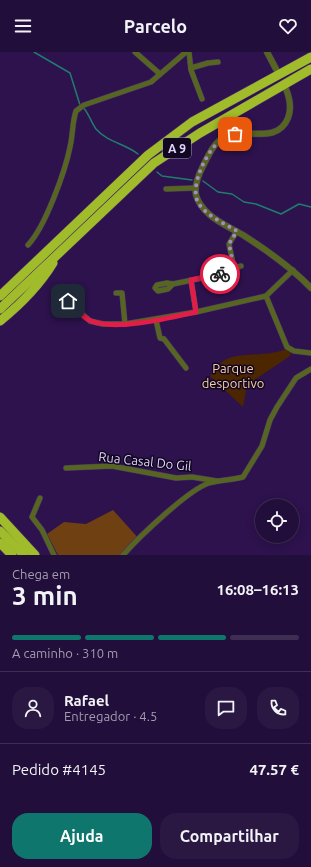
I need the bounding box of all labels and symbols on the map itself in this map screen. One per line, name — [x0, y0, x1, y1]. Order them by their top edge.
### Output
pin — [218, 117, 252, 151]
road number: A 9 — [163, 138, 191, 158]
courier — [200, 254, 240, 294]
pin — [51, 284, 85, 318]
park label: Parque desportivo — [202, 361, 264, 390]
street label: Rua Casal Do Gil — [98, 449, 193, 473]

